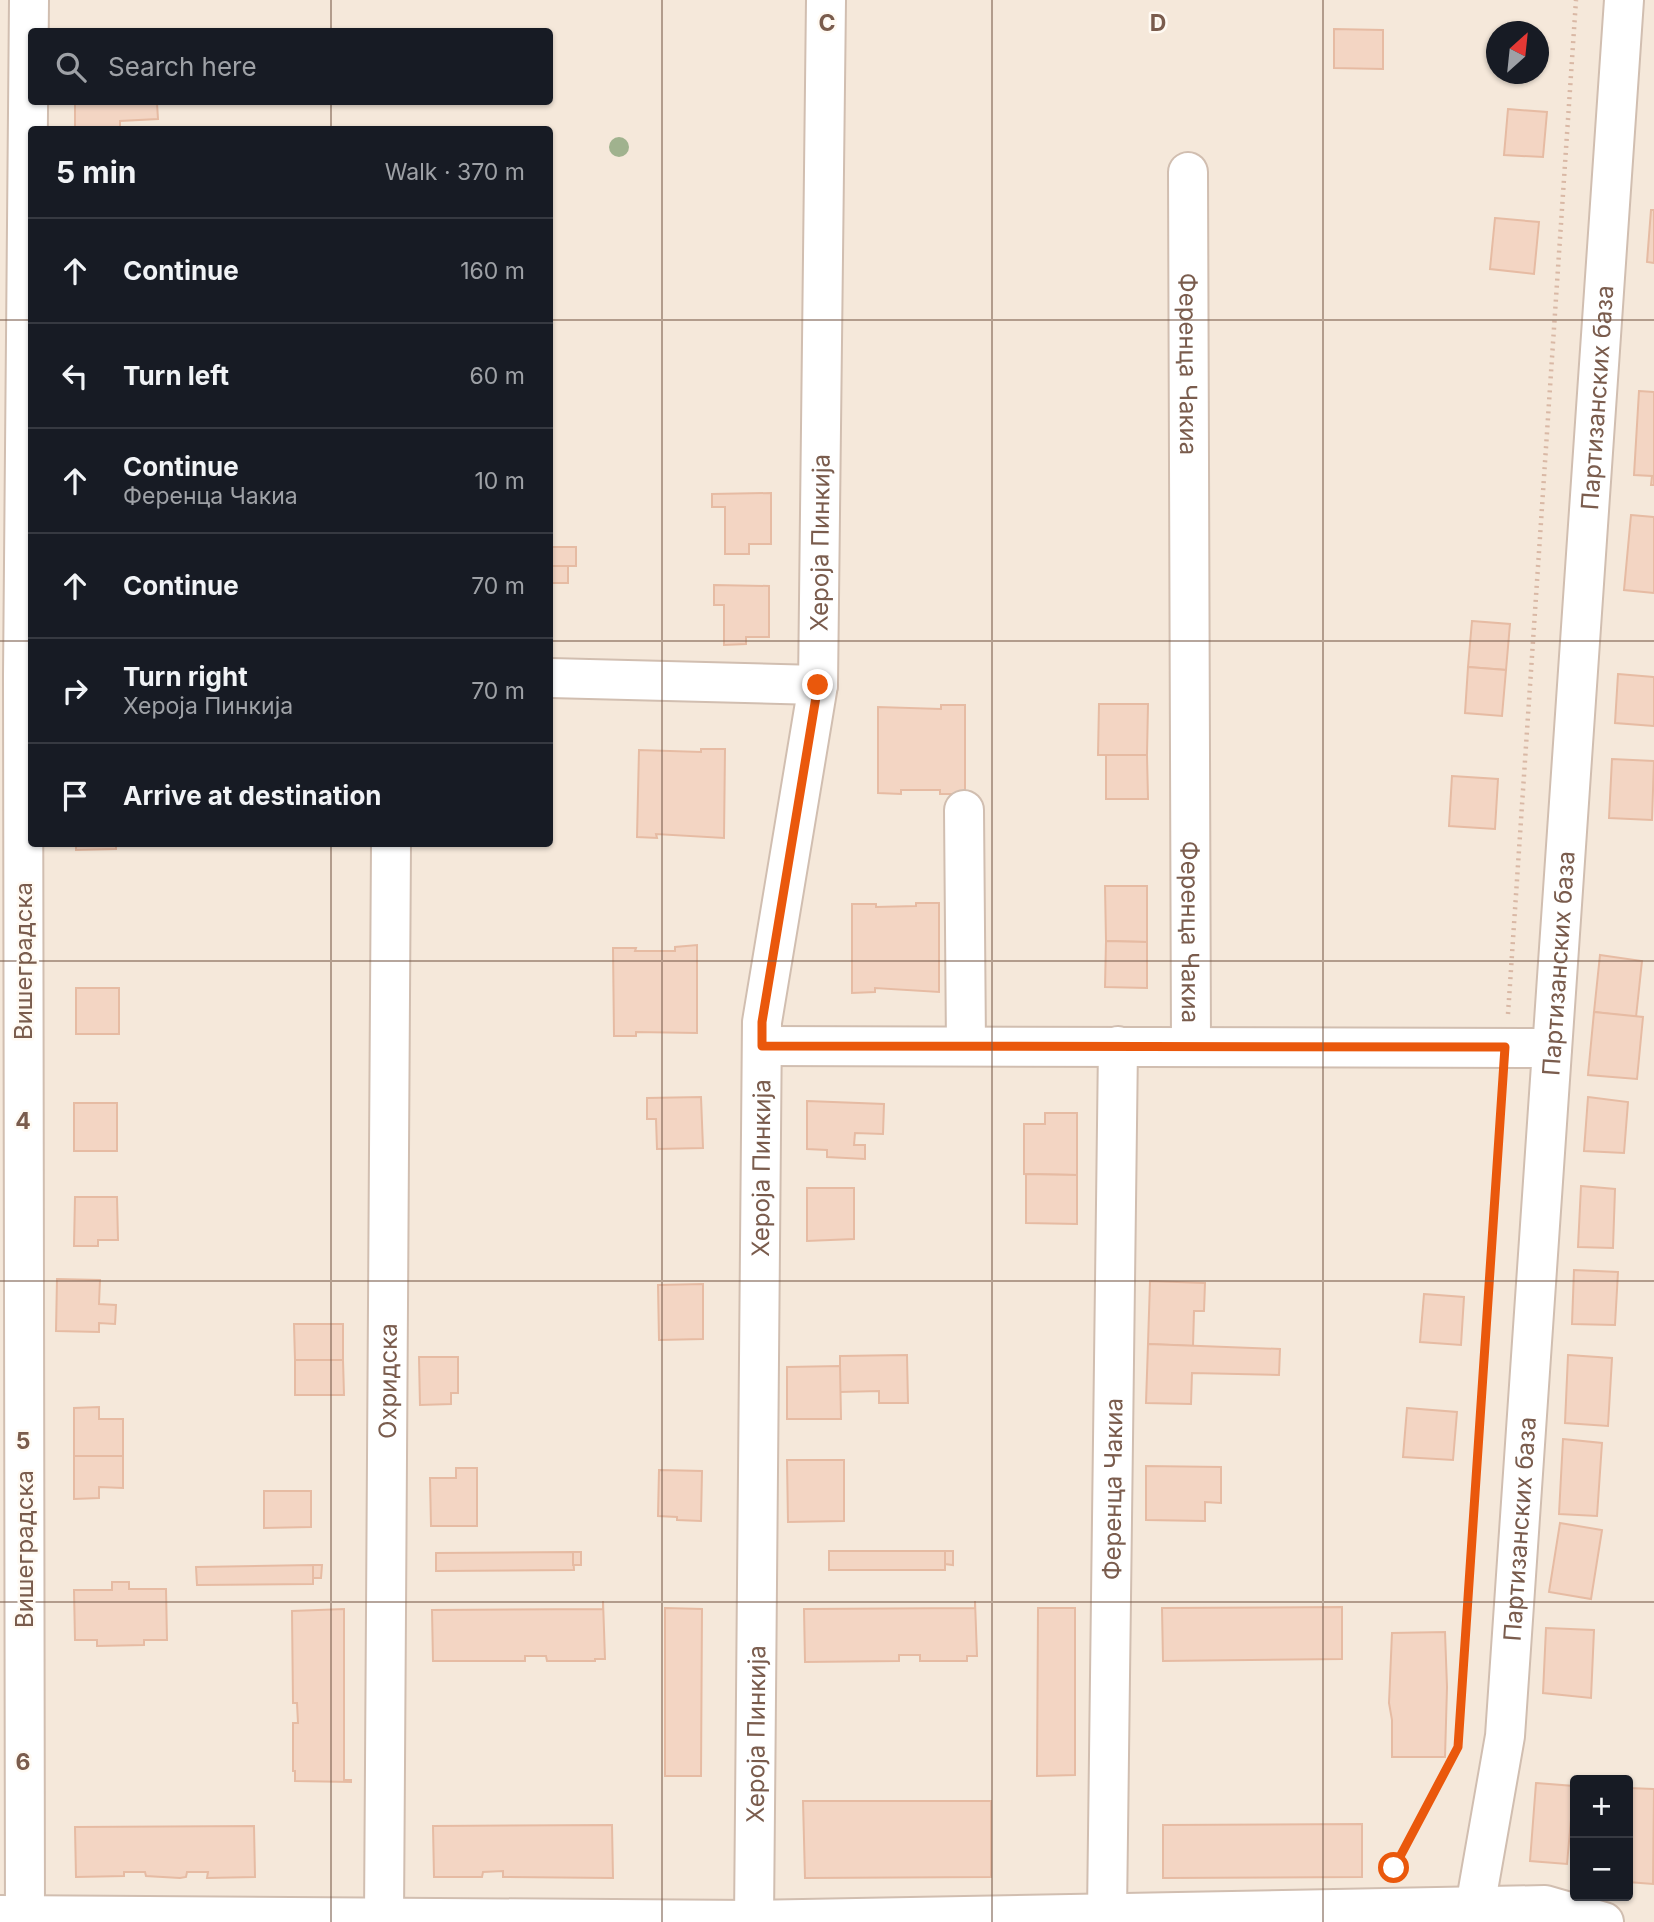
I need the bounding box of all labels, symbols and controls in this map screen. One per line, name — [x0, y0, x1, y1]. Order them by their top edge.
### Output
text: C — [818, 9, 836, 37]
text: D — [1150, 9, 1166, 37]
north arrow — [1486, 21, 1549, 84]
search box — [28, 28, 553, 105]
icon: search — [52, 48, 90, 86]
text: Search here — [108, 51, 257, 82]
text: 5 min — [56, 154, 136, 190]
text: Walk · 370 m — [385, 158, 525, 186]
icon: ahead — [56, 252, 94, 290]
text: Continue — [123, 255, 239, 286]
text: 160 m — [460, 257, 525, 285]
street label: Ференца Чакиа — [1174, 273, 1203, 455]
street label: Партизанских база — [1575, 284, 1619, 511]
icon: left — [56, 357, 94, 395]
text: Turn left — [123, 360, 229, 391]
text: 60 m — [470, 362, 525, 390]
text: Continue — [123, 451, 239, 482]
street label: Хероја Пинкија — [804, 454, 835, 632]
icon: ahead — [56, 462, 94, 500]
text: 10 m — [475, 467, 525, 495]
text: Ференца Чакиа — [123, 482, 298, 510]
icon: ahead — [56, 567, 94, 605]
text: Continue — [123, 570, 239, 601]
text: 70 m — [471, 572, 525, 600]
text: Turn right — [123, 661, 248, 692]
route end — [802, 669, 833, 700]
icon: right — [56, 672, 94, 710]
text: 70 m — [471, 677, 525, 705]
text: Хероја Пинкија — [123, 692, 293, 720]
icon: arrive — [56, 777, 94, 815]
text: Arrive at destination — [123, 780, 382, 811]
street label: Ференца Чакиа — [1176, 841, 1205, 1023]
street label: Партизанских база — [1536, 850, 1580, 1077]
street label: Вишеградска — [9, 882, 38, 1040]
street label: Хероја Пинкија — [745, 1079, 776, 1257]
text: 4 — [15, 1107, 31, 1135]
street label: Охридска — [373, 1323, 402, 1439]
street label: Ференца Чакиа — [1097, 1398, 1128, 1580]
street label: Партизанских база — [1497, 1416, 1541, 1642]
text: 5 — [16, 1427, 30, 1455]
street label: Вишеградска — [10, 1470, 39, 1628]
street label: Хероја Пинкија — [740, 1645, 771, 1823]
text: 6 — [16, 1748, 30, 1776]
map controls — [1570, 1775, 1633, 1901]
button: + — [1570, 1775, 1633, 1838]
button: − — [1570, 1838, 1633, 1901]
route start — [1378, 1852, 1409, 1883]

